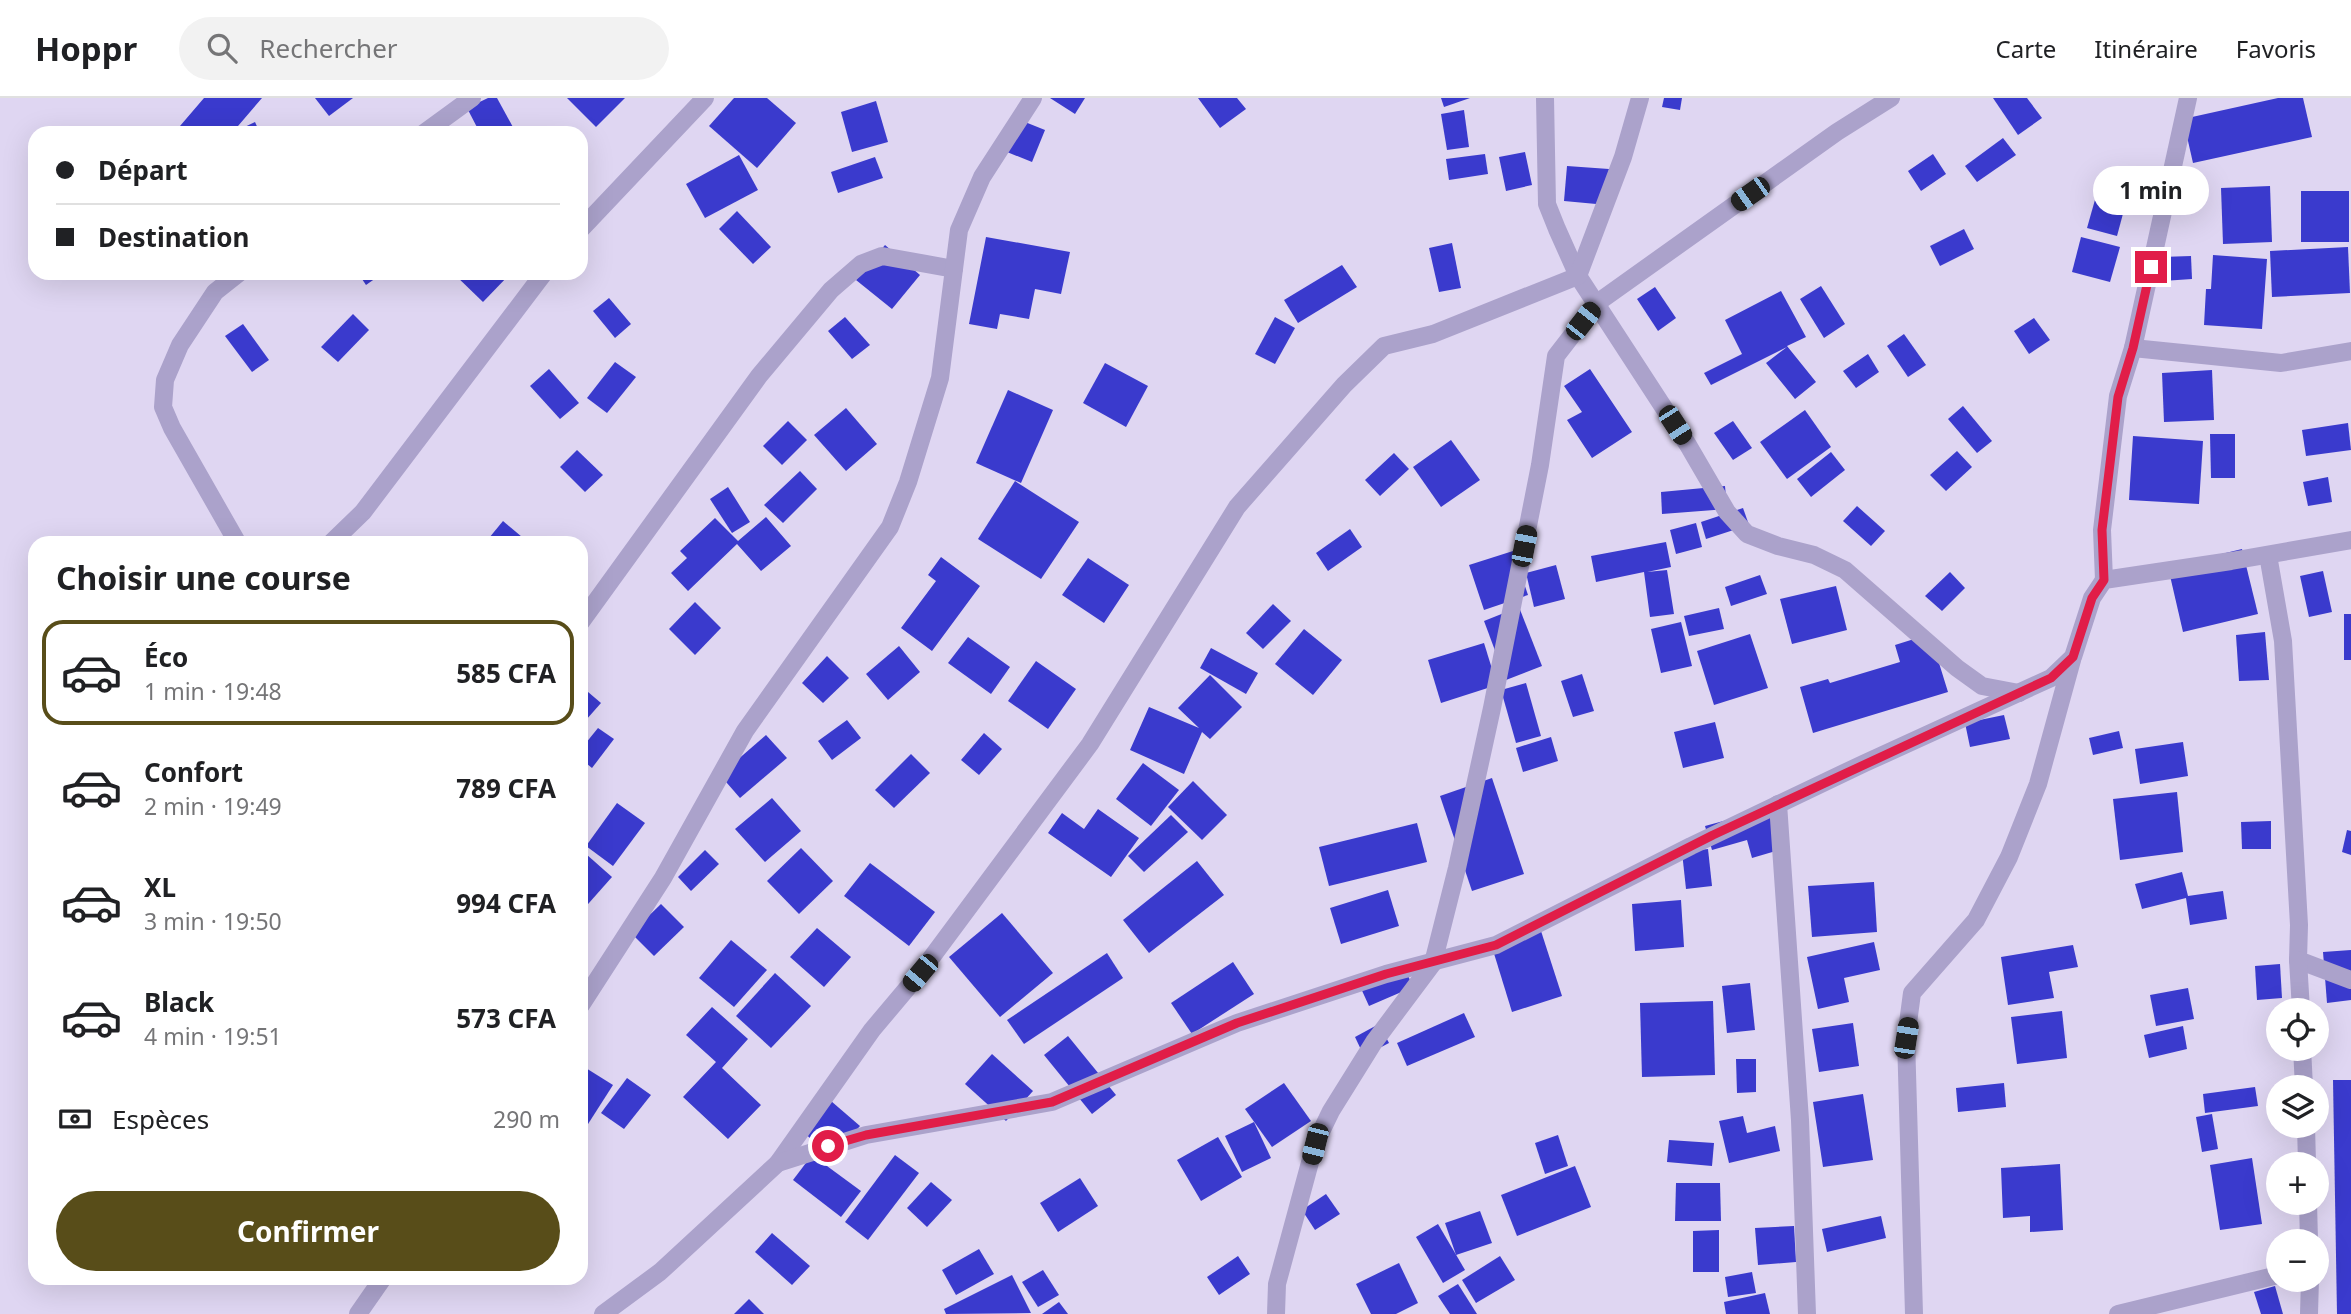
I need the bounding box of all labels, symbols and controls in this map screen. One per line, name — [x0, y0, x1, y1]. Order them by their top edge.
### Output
search box — [179, 17, 669, 80]
text: Hoppr — [35, 26, 137, 71]
icon: search — [203, 29, 241, 67]
text: Rechercher — [259, 30, 398, 66]
text: Carte — [1996, 32, 2056, 65]
text: Itinéraire — [2094, 32, 2198, 65]
text: Favoris — [2236, 32, 2316, 65]
text: Départ — [98, 152, 187, 188]
callout: 1 min — [2093, 166, 2209, 214]
car — [1727, 173, 1774, 215]
text: 1 min — [2119, 174, 2183, 206]
text: Destination — [98, 219, 249, 255]
route end — [2135, 251, 2167, 283]
car — [1562, 298, 1605, 344]
car — [1655, 402, 1696, 448]
car — [1510, 523, 1539, 569]
text: Choisir une course — [56, 556, 351, 599]
text: Éco — [144, 639, 188, 675]
icon: car — [60, 641, 123, 704]
text: 585 CFA — [456, 655, 556, 691]
text: 1 min · 19:48 — [144, 675, 282, 707]
text: Confort — [144, 754, 243, 790]
icon: car — [60, 756, 123, 819]
text: 789 CFA — [456, 770, 556, 806]
text: 2 min · 19:49 — [144, 790, 282, 822]
text: XL — [144, 869, 176, 905]
icon: car — [60, 871, 123, 934]
text: 994 CFA — [456, 885, 556, 921]
text: 3 min · 19:50 — [144, 905, 282, 937]
car — [899, 950, 942, 996]
text: Black — [144, 984, 214, 1020]
icon: car — [60, 986, 123, 1049]
map controls — [2266, 998, 2329, 1292]
button: locate — [2266, 998, 2329, 1061]
text: 573 CFA — [456, 1000, 556, 1036]
car — [1893, 1016, 1920, 1060]
text: 4 min · 19:51 — [144, 1020, 282, 1052]
button: layers — [2266, 1075, 2329, 1138]
icon: cash — [56, 1100, 94, 1138]
text: Espèces — [112, 1101, 209, 1137]
text: 290 m — [493, 1103, 560, 1135]
car — [1300, 1121, 1331, 1167]
route start — [812, 1130, 844, 1162]
button: + — [2266, 1152, 2329, 1215]
button: Confirmer — [56, 1191, 560, 1271]
button: − — [2266, 1229, 2329, 1292]

